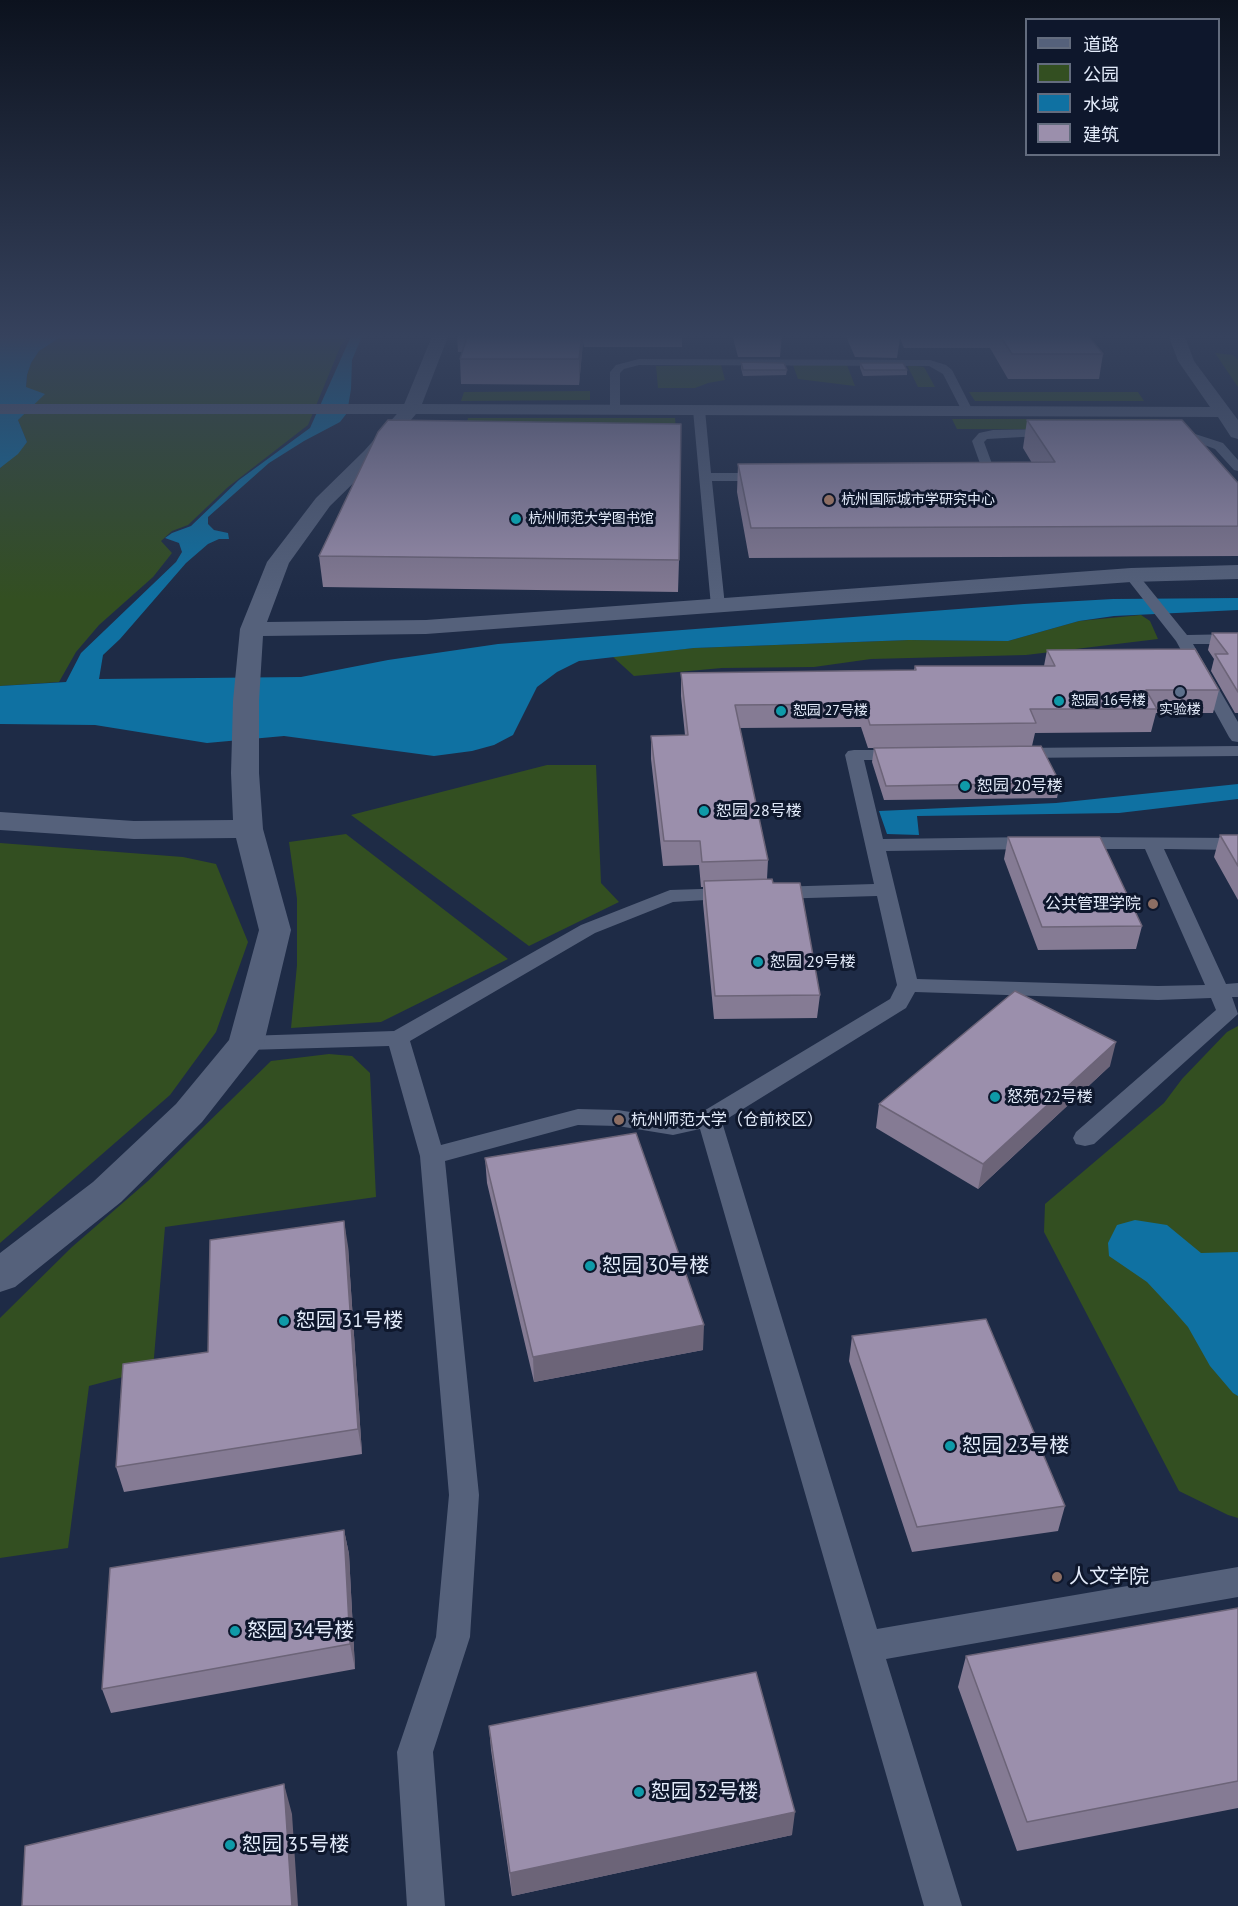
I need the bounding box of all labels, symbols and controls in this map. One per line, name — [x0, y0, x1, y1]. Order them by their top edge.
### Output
legend — [1025, 18, 1220, 156]
text: 道路 — [1083, 33, 1119, 56]
text: 公园 — [1083, 63, 1119, 86]
text: 水域 — [1083, 93, 1119, 116]
text: 建筑 — [1083, 123, 1119, 146]
place label: 杭州国际城市学研究中心 — [841, 492, 995, 508]
marker: 杭州国际城市学研究中心 — [822, 493, 836, 507]
place label: 杭州师范大学图书馆 — [528, 511, 654, 527]
marker: 杭州师范大学图书馆 — [509, 512, 523, 526]
marker: 实验楼 — [1173, 685, 1187, 699]
place label: 恕园 16号楼 — [1071, 693, 1146, 709]
marker: 恕园 16号楼 — [1052, 694, 1066, 708]
place label: 实验楼 — [1159, 702, 1201, 718]
place label: 恕园 27号楼 — [793, 703, 868, 719]
marker: 恕园 27号楼 — [774, 704, 788, 718]
place label: 恕园 20号楼 — [977, 776, 1063, 796]
marker: 恕园 20号楼 — [958, 779, 972, 793]
place label: 恕园 28号楼 — [716, 801, 802, 821]
marker: 恕园 28号楼 — [697, 804, 711, 818]
place label: 公共管理学院 — [1045, 894, 1141, 914]
marker: 公共管理学院 — [1146, 897, 1160, 911]
place label: 恕园 29号楼 — [770, 952, 856, 972]
marker: 恕园 29号楼 — [751, 955, 765, 969]
place label: 怒苑 22号楼 — [1007, 1087, 1093, 1107]
marker: 怒苑 22号楼 — [988, 1090, 1002, 1104]
place label: 杭州师范大学（仓前校区） — [631, 1110, 823, 1130]
marker: 杭州师范大学（仓前校区） — [612, 1113, 626, 1127]
place label: 恕园 30号楼 — [602, 1254, 709, 1278]
marker: 恕园 30号楼 — [583, 1259, 597, 1273]
place label: 恕园 31号楼 — [296, 1309, 403, 1333]
marker: 恕园 31号楼 — [277, 1314, 291, 1328]
place label: 恕园 23号楼 — [962, 1434, 1069, 1458]
marker: 恕园 23号楼 — [943, 1439, 957, 1453]
place label: 人文学院 — [1069, 1565, 1149, 1589]
marker: 人文学院 — [1050, 1570, 1064, 1584]
place label: 怒园 34号楼 — [247, 1619, 354, 1643]
marker: 怒园 34号楼 — [228, 1624, 242, 1638]
place label: 恕园 32号楼 — [651, 1780, 758, 1804]
marker: 恕园 32号楼 — [632, 1785, 646, 1799]
place label: 恕园 35号楼 — [242, 1833, 349, 1857]
marker: 恕园 35号楼 — [223, 1838, 237, 1852]

